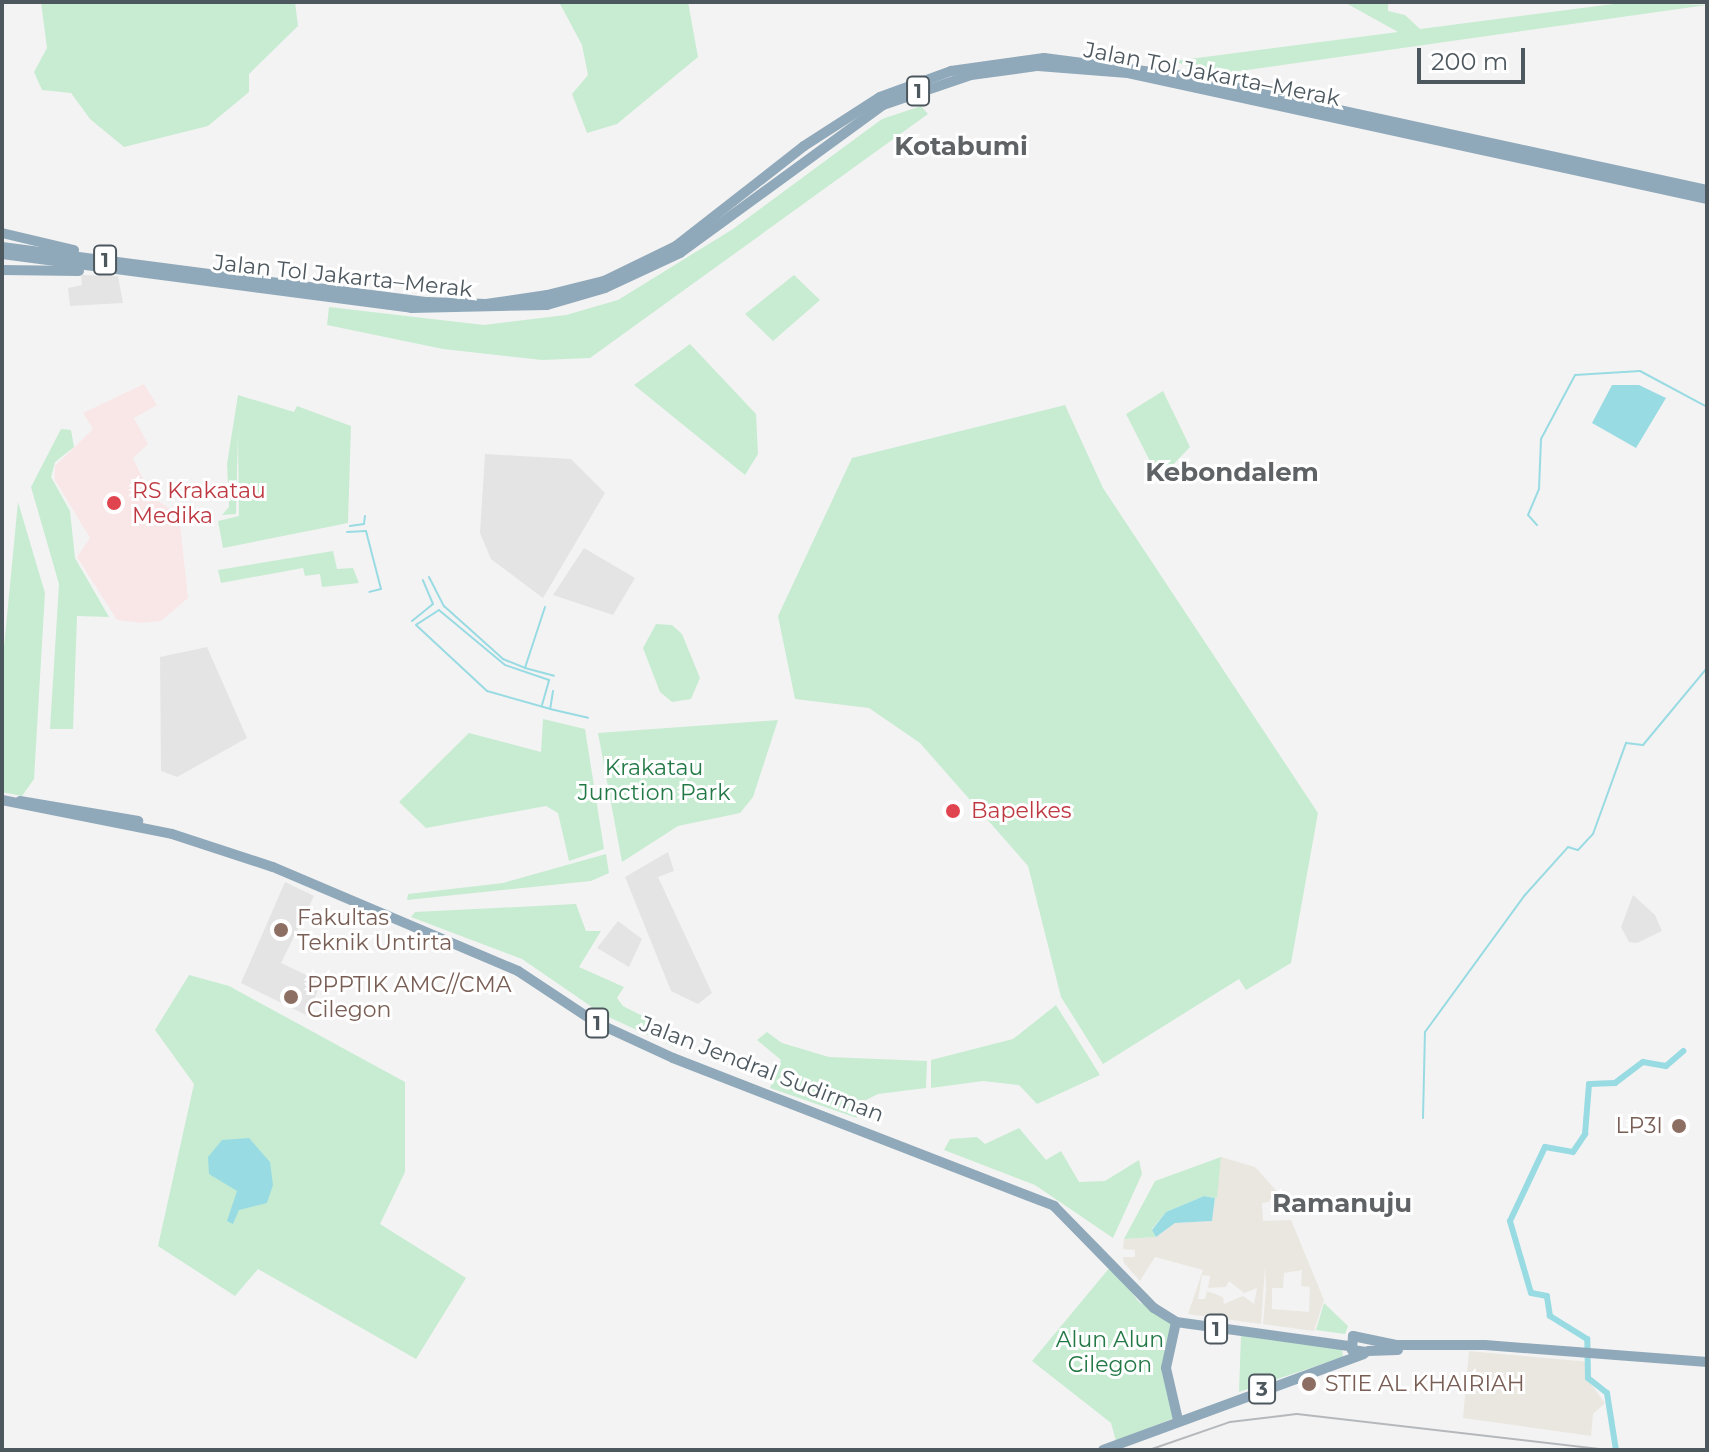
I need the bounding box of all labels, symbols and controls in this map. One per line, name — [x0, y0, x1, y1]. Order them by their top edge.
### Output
scale bar — [1421, 32, 1529, 82]
street label: Jalan Tol Jakarta–Merak — [1082, 36, 1342, 112]
text: 200 m — [1431, 47, 1508, 76]
road number: 1 — [906, 75, 930, 107]
district label: Kotabumi — [894, 131, 1028, 163]
road number: 1 — [93, 244, 117, 276]
street label: Jalan Tol Jakarta–Merak — [212, 249, 474, 303]
district label: Kebondalem — [1145, 457, 1319, 489]
place label: RS Krakatau Medika — [132, 477, 266, 528]
marker: RS Krakatau Medika — [103, 492, 125, 514]
park label: Krakatau Junction Park — [578, 754, 730, 806]
place label: Bapelkes — [971, 798, 1071, 824]
marker: Bapelkes — [942, 800, 964, 822]
place label: Fakultas Teknik Untirta — [297, 904, 452, 956]
marker: Fakultas Teknik Untirta — [272, 921, 290, 939]
place label: PPPTIK AMC//CMA Cilegon — [307, 971, 511, 1022]
marker: PPPTIK AMC//CMA Cilegon — [282, 988, 300, 1006]
road number: 1 — [585, 1007, 609, 1039]
street label: Jalan Jendral Sudirman — [636, 1010, 888, 1128]
place label: LP3I — [1616, 1113, 1663, 1139]
marker: LP3I — [1670, 1117, 1688, 1135]
district label: Ramanuju — [1272, 1188, 1412, 1220]
road number: 1 — [1204, 1313, 1228, 1345]
park label: Alun Alun Cilegon — [1056, 1326, 1164, 1378]
place label: STIE AL KHAIRIAH — [1325, 1371, 1525, 1397]
road number: 3 — [1248, 1373, 1276, 1405]
marker: STIE AL KHAIRIAH — [1300, 1375, 1318, 1393]

